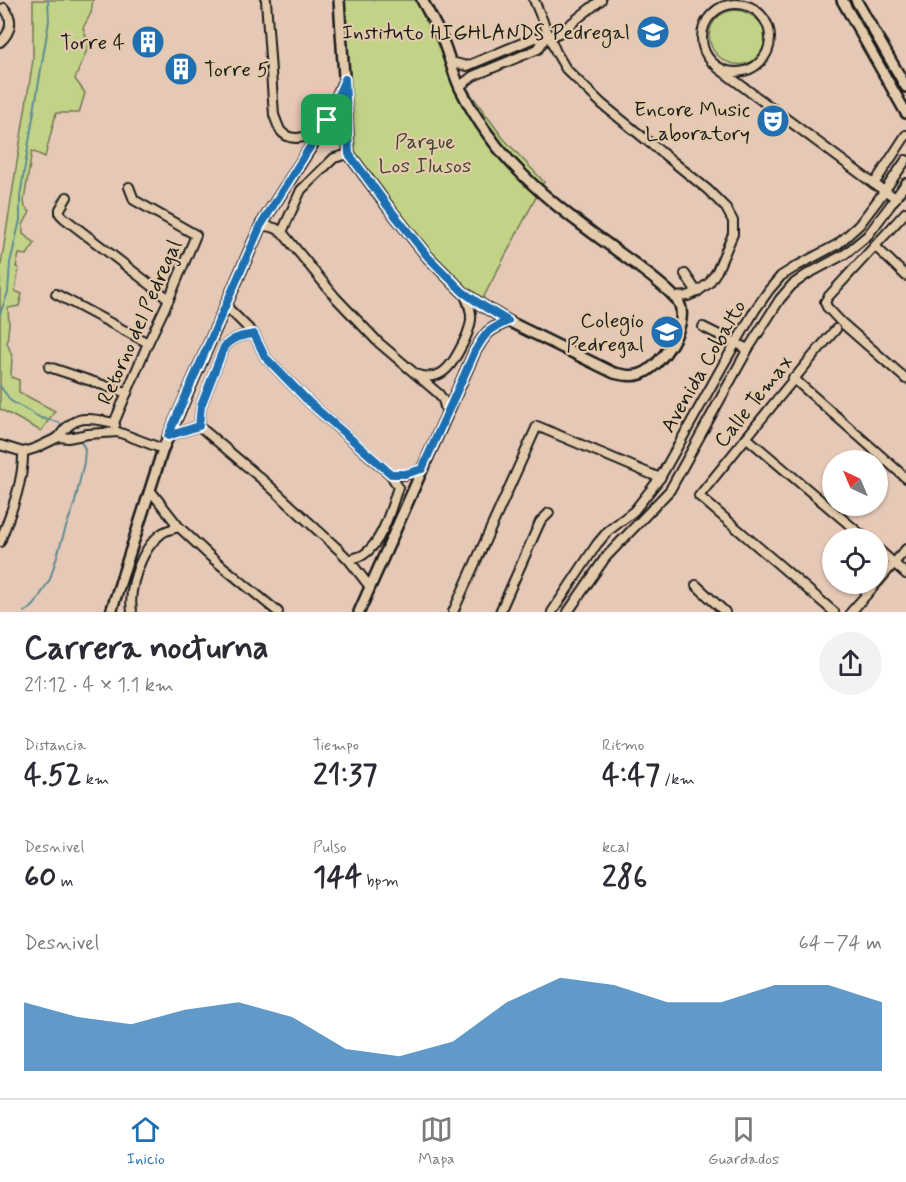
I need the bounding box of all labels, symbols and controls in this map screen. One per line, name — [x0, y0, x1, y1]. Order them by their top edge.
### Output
school or university icon: Instituto HIGHLANDS Pedregal — [635, 14, 671, 50]
place label: Instituto HIGHLANDS Pedregal — [342, 19, 630, 48]
building icon: Torre 4 — [130, 24, 166, 60]
place label: Torre 4 — [60, 29, 125, 57]
building icon: Torre 5 — [163, 51, 199, 87]
place label: Torre 5 — [204, 56, 269, 84]
pin — [301, 94, 352, 145]
place label: Encore Music Laboratory — [634, 96, 750, 148]
icon: arrive — [310, 103, 343, 136]
theatre icon: Encore Music Laboratory — [755, 103, 791, 139]
park label: Parque Los Ilusos — [379, 128, 471, 180]
street label: Retorno del Pedregal — [91, 235, 189, 409]
street label: Avenida Cobalto — [654, 295, 753, 438]
place label: Colegio Pedregal — [566, 307, 644, 359]
school or university icon: Colegio Pedregal — [649, 314, 685, 350]
street label: Calle Temax — [708, 349, 800, 454]
north arrow — [822, 450, 888, 516]
map controls — [822, 450, 888, 594]
button: locate — [822, 528, 888, 594]
text: Carrera nocturna — [24, 627, 269, 671]
button: share — [819, 632, 882, 695]
text: 21:12 · 4 × 1.1 km — [24, 672, 174, 699]
text: Distancia — [24, 735, 86, 756]
text: Tiempo — [313, 735, 359, 756]
text: Ritmo — [602, 735, 644, 756]
text: 4.52 — [24, 756, 82, 795]
text: 21:37 — [313, 756, 377, 795]
text: 4:47 — [602, 756, 660, 795]
text: km — [82, 769, 109, 790]
text: /km — [660, 769, 695, 790]
text: Desnivel — [24, 837, 84, 858]
text: Pulso — [313, 837, 347, 858]
text: kcal — [602, 837, 629, 858]
text: 60 — [24, 858, 57, 897]
text: 144 — [313, 858, 362, 897]
text: 286 — [602, 858, 647, 897]
text: m — [57, 871, 74, 892]
text: bpm — [362, 871, 399, 892]
text: Desnivel — [24, 930, 99, 957]
text: 64–74 m — [799, 930, 882, 957]
tab: Inicio — [127, 1113, 165, 1170]
tab: Mapa — [418, 1113, 455, 1170]
tab: Guardados — [708, 1113, 779, 1170]

